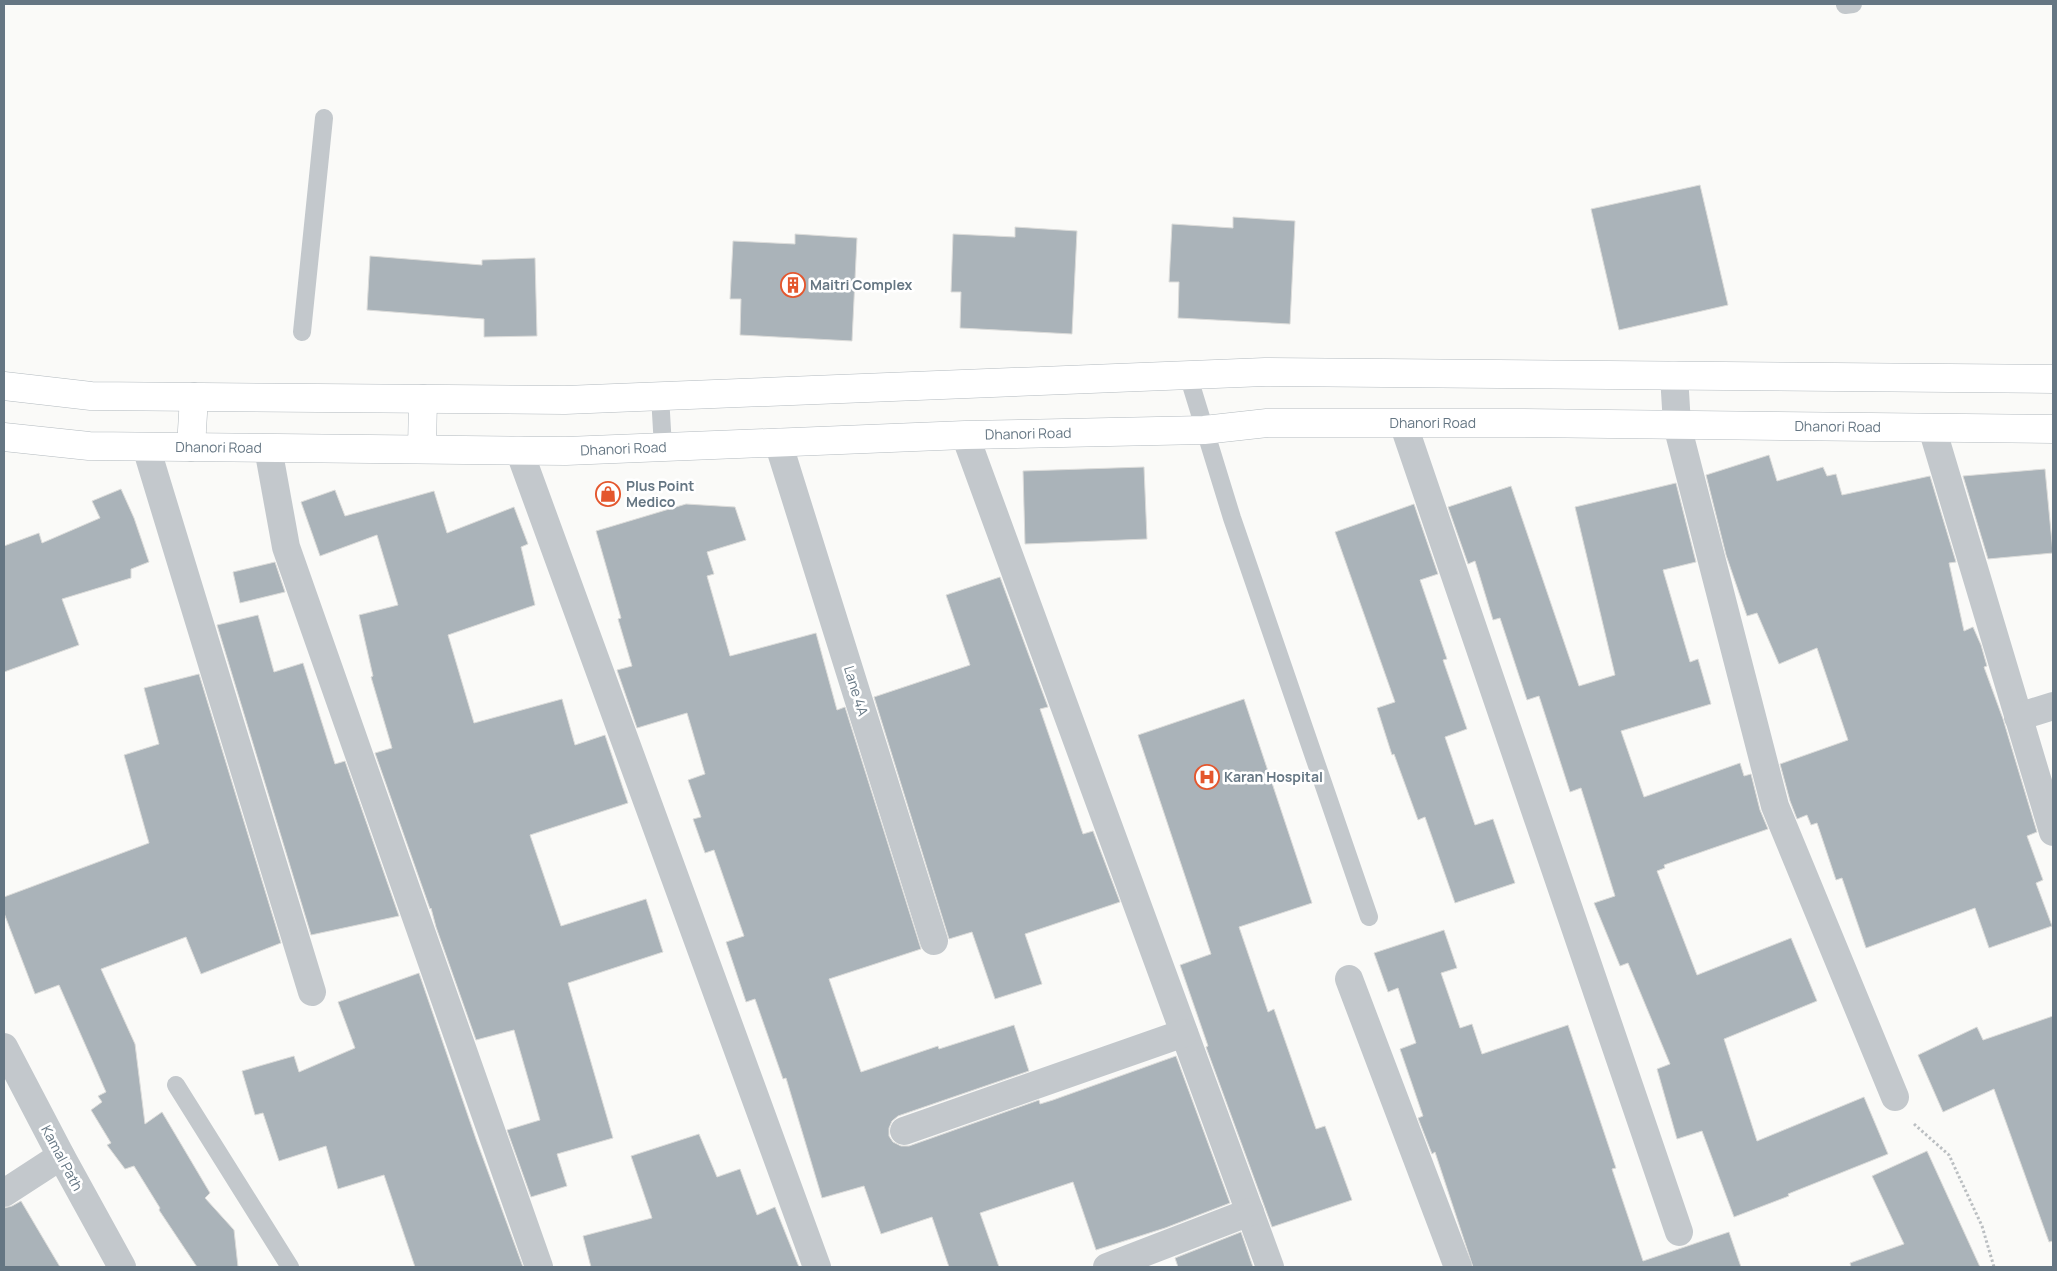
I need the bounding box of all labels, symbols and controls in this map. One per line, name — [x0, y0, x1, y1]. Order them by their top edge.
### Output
building icon: Maitri Complex — [780, 272, 806, 298]
place label: Maitri Complex — [810, 275, 913, 294]
street label: Dhanori Road — [1390, 413, 1476, 432]
street label: Dhanori Road — [1794, 416, 1881, 436]
street label: Dhanori Road — [985, 423, 1072, 444]
street label: Dhanori Road — [175, 437, 262, 457]
street label: Dhanori Road — [580, 437, 667, 459]
place label: Plus Point Medico — [626, 476, 694, 511]
shop icon: Plus Point Medico — [595, 481, 621, 507]
street label: Lane 4A — [840, 663, 873, 718]
hospital icon: Karan Hospital — [1194, 764, 1220, 790]
place label: Karan Hospital — [1224, 767, 1323, 786]
street label: Kamal Path — [37, 1122, 88, 1194]

